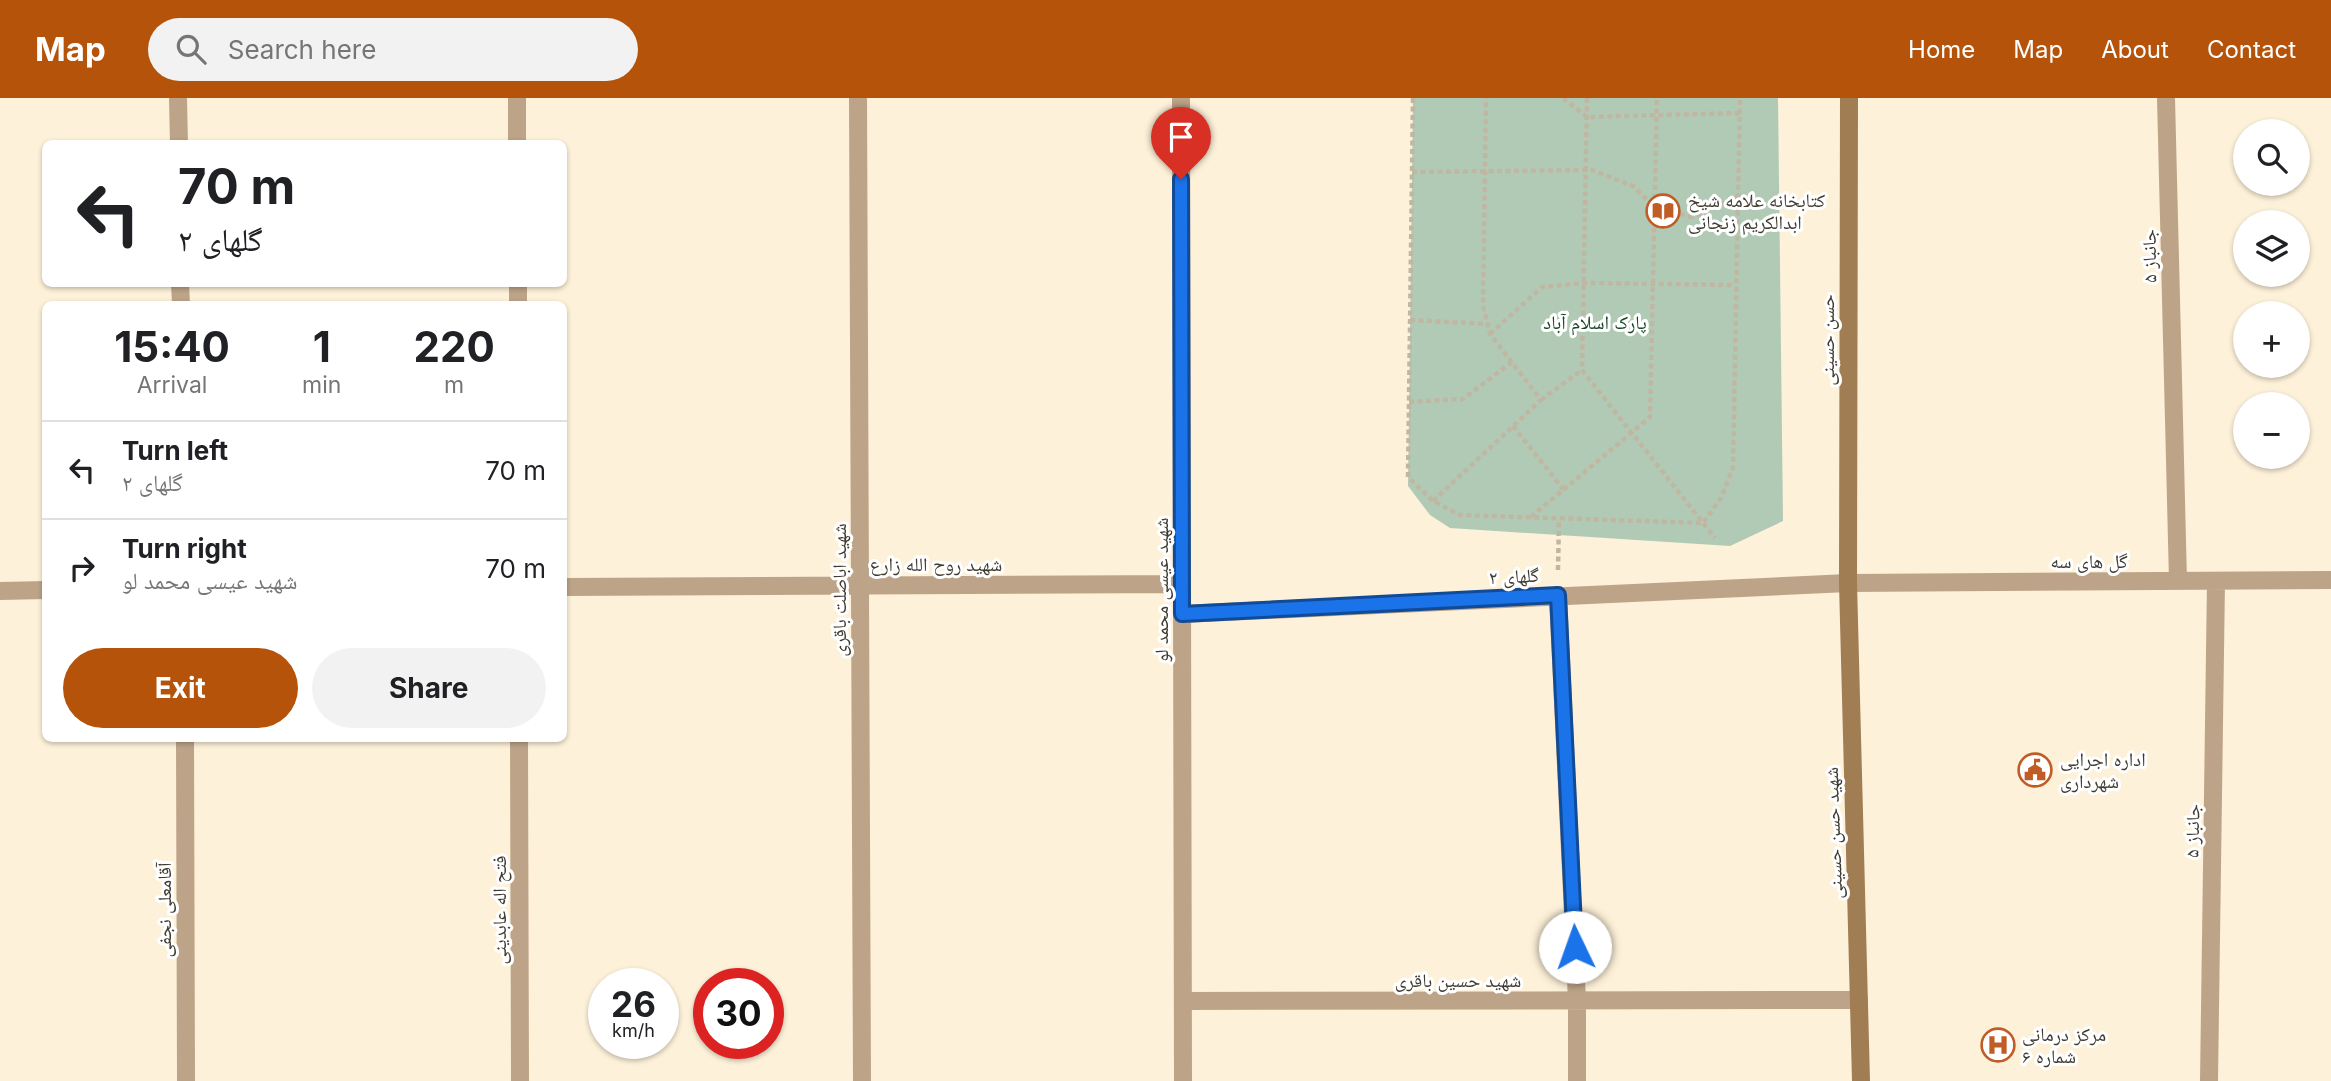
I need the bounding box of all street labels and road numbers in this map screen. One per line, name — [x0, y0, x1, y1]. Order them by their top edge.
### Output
street label: جانباز ۵ — [2138, 229, 2161, 283]
street label: حسن حسینی — [1816, 294, 1839, 386]
street label: شهید عیسی محمد لو — [1150, 518, 1173, 662]
street label: شهید اباصلت باقری — [828, 523, 851, 657]
street label: گل های سه — [2050, 550, 2128, 573]
street label: شهید روح الله زارع — [870, 553, 1002, 576]
street label: گلهای ۲ — [1488, 564, 1540, 589]
street label: شهید حسن حسینی — [1820, 767, 1847, 899]
street label: جانباز ۵ — [2181, 804, 2204, 858]
street label: فتح اله عابدینی — [488, 855, 512, 965]
street label: آقامعلی نجفی — [153, 861, 176, 958]
street label: شهید حسین باقری — [1395, 969, 1521, 992]

